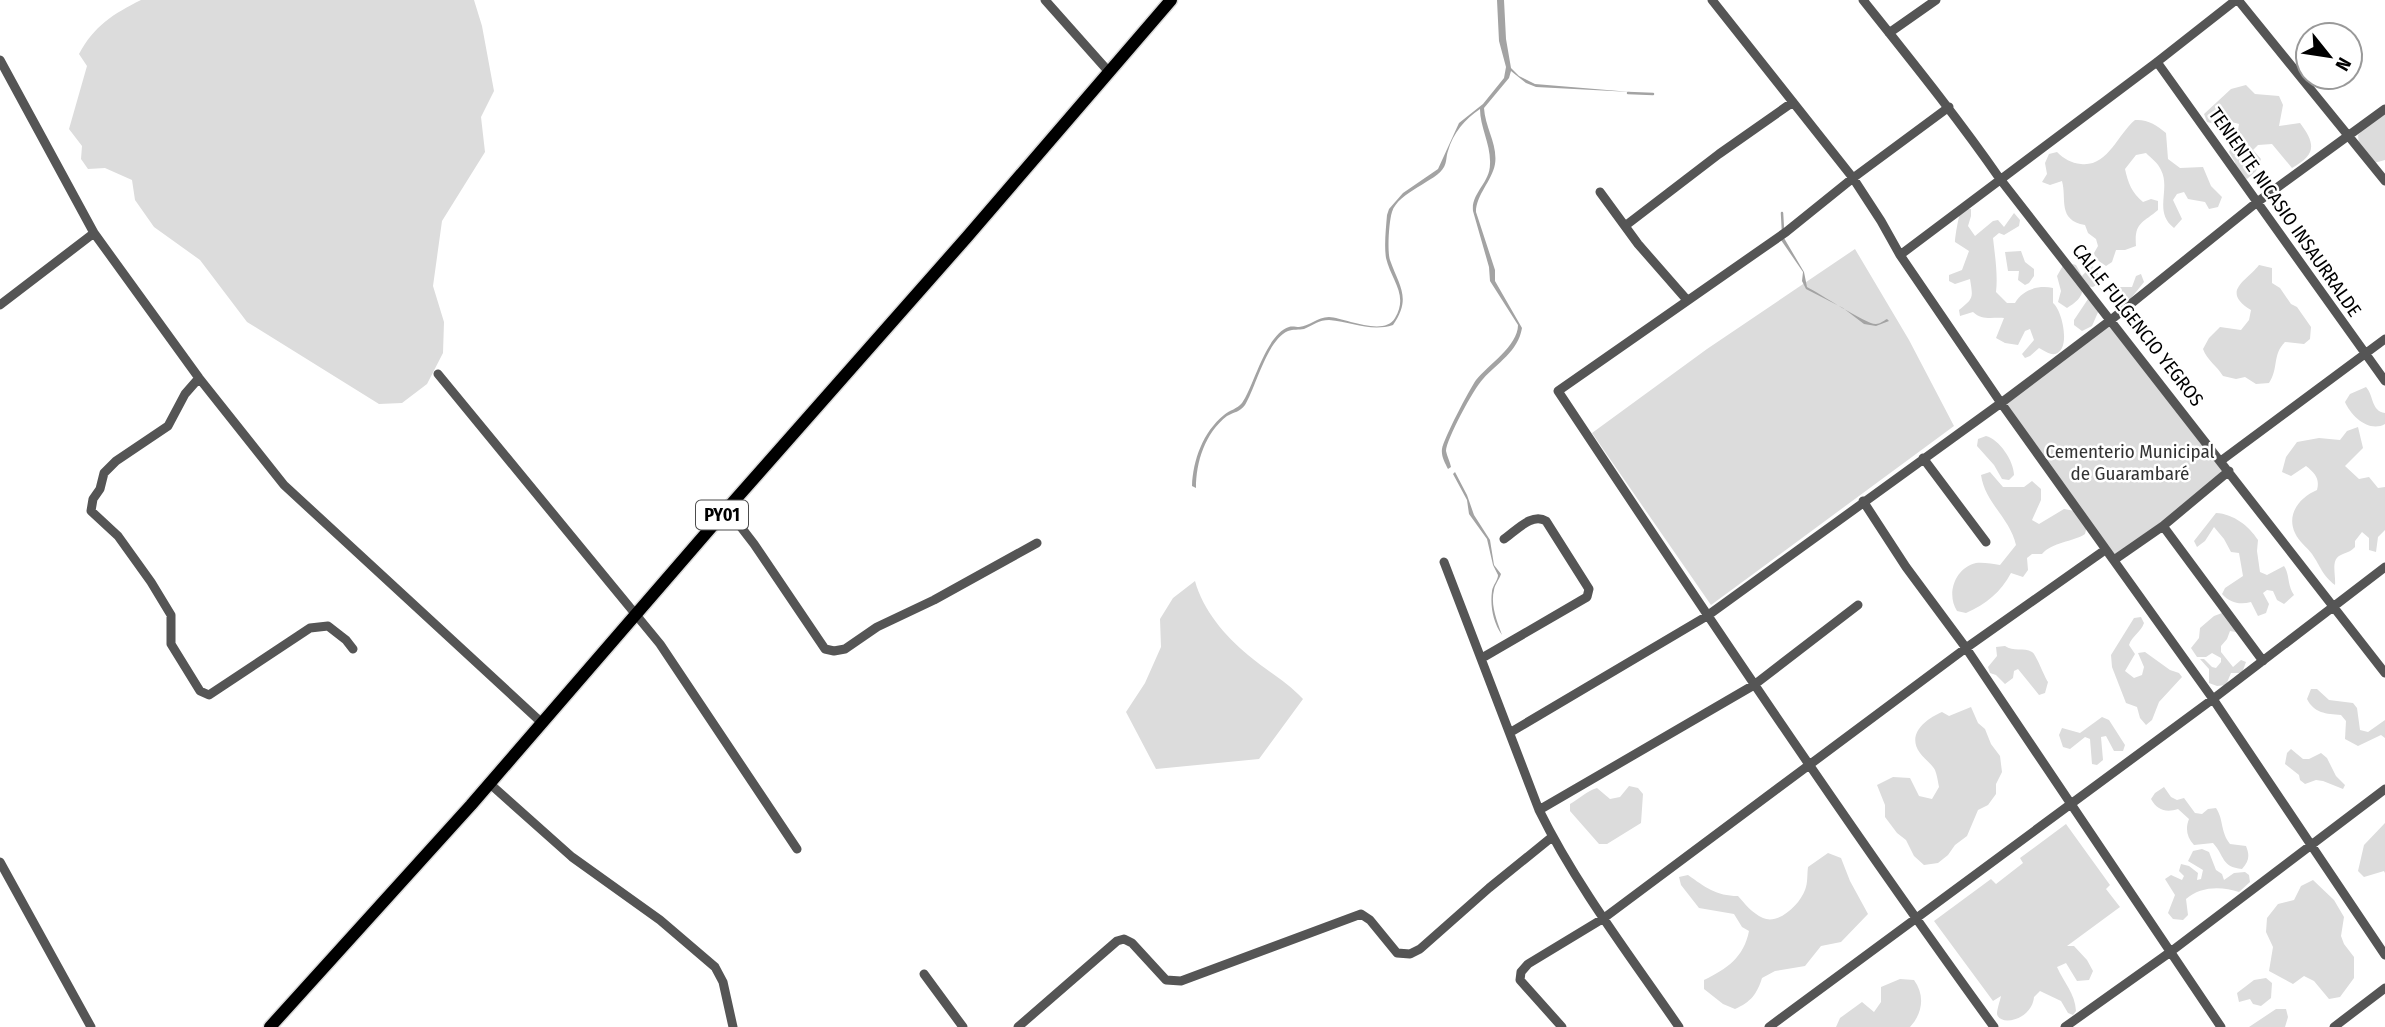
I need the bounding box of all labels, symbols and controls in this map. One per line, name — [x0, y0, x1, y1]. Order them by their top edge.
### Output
north arrow — [2294, 21, 2364, 91]
text: N — [2330, 54, 2356, 75]
street label: TENIENTE NICASIO INSAURRALDE — [2204, 103, 2366, 321]
street label: CALLE FULGENCIO YEGROS — [2067, 239, 2209, 411]
park label: Cementerio Municipal de Guarambaré — [2045, 440, 2215, 485]
road number: PY01 — [696, 500, 748, 530]

